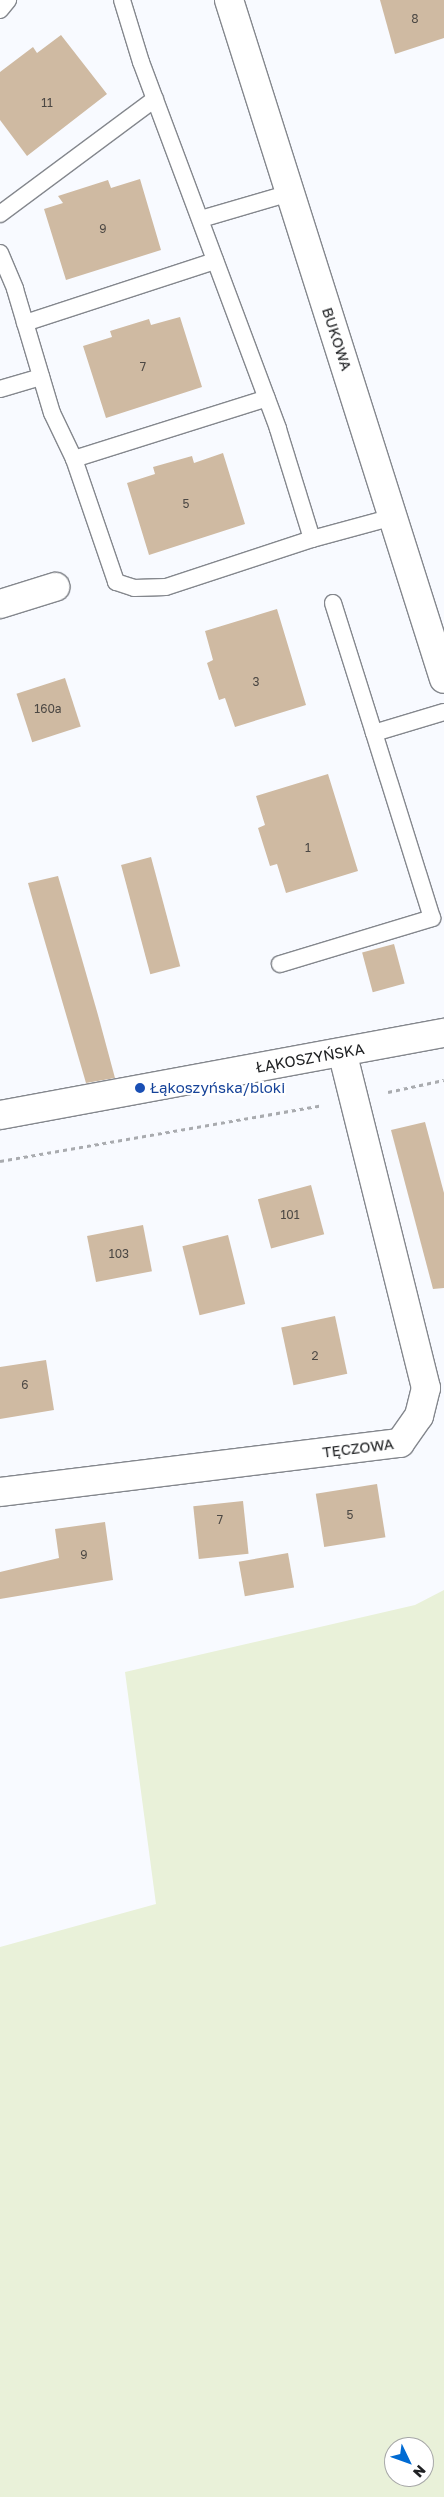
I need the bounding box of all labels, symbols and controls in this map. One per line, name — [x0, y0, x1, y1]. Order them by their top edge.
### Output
house number: 8 — [411, 12, 419, 26]
house number: 11 — [41, 96, 53, 110]
house number: 9 — [99, 222, 107, 236]
street label: BUKOWA — [318, 305, 356, 373]
house number: 7 — [140, 360, 146, 374]
house number: 5 — [183, 497, 189, 511]
house number: 3 — [252, 675, 260, 689]
house number: 160a — [34, 702, 62, 716]
house number: 1 — [305, 841, 311, 855]
street label: ŁĄKOSZYŃSKA — [254, 1040, 366, 1076]
place label: Łąkoszyńska/bloki — [150, 1079, 285, 1097]
marker: Łąkoszyńska/bloki — [134, 1082, 146, 1094]
house number: 101 — [280, 1208, 300, 1222]
house number: 103 — [109, 1247, 129, 1261]
house number: 2 — [312, 1349, 318, 1363]
house number: 6 — [21, 1378, 29, 1392]
street label: TĘCZOWA — [321, 1435, 395, 1461]
house number: 5 — [347, 1508, 353, 1522]
house number: 7 — [217, 1513, 223, 1527]
house number: 9 — [80, 1548, 88, 1562]
north arrow — [384, 2437, 434, 2487]
text: N — [410, 2462, 430, 2481]

